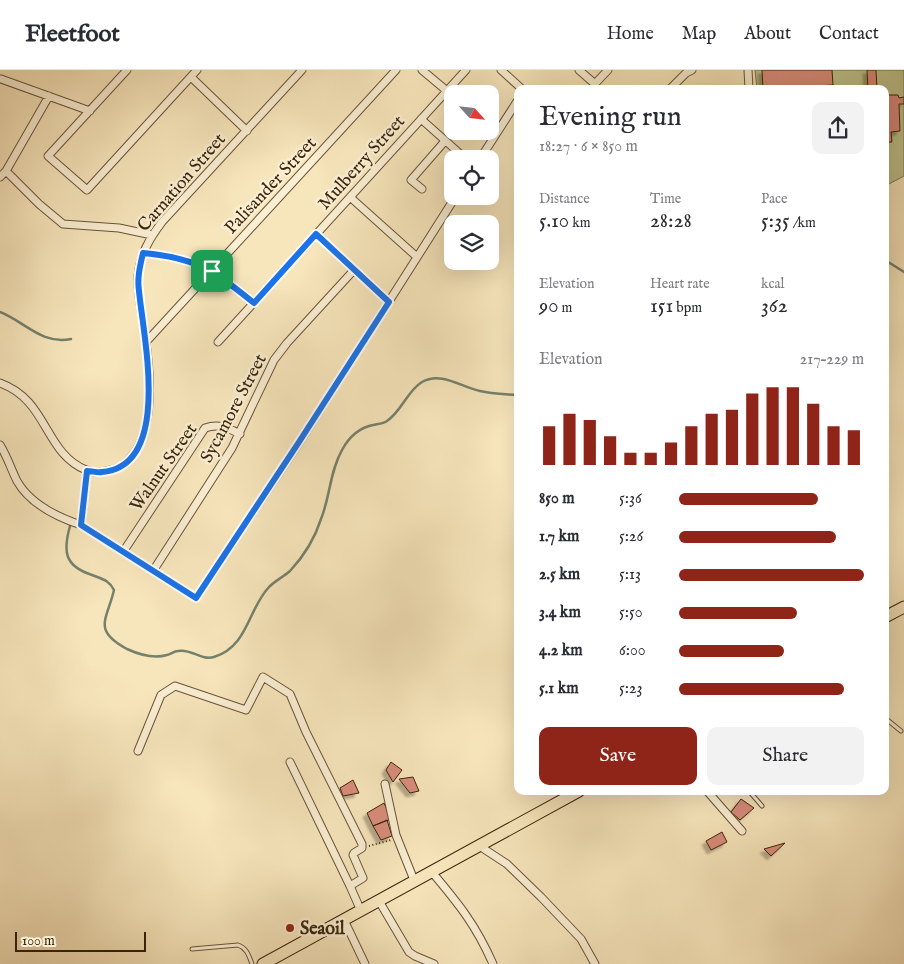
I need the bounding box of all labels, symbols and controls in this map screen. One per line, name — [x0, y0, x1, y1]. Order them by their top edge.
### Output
text: Fleetfoot — [25, 19, 120, 50]
text: Home — [607, 23, 654, 46]
text: Map — [682, 23, 716, 46]
text: About — [744, 23, 791, 46]
text: Contact — [819, 23, 879, 46]
north arrow — [444, 85, 499, 140]
map controls — [444, 85, 499, 270]
text: Evening run — [539, 100, 682, 135]
button: share — [812, 102, 864, 154]
street label: Mulberry Street — [314, 111, 411, 215]
street label: Carnation Street — [133, 129, 231, 237]
street label: Palisander Street — [220, 133, 322, 239]
text: 18:27 · 6 × 850 m — [539, 137, 638, 157]
button: locate — [444, 150, 499, 205]
text: Distance — [539, 190, 590, 208]
text: Time — [650, 190, 681, 208]
text: Pace — [761, 190, 788, 208]
text: 5.10 — [539, 208, 569, 235]
text: 28:28 — [650, 208, 692, 235]
text: 5:35 — [761, 208, 790, 235]
text: km — [569, 214, 591, 232]
text: /km — [790, 214, 816, 232]
button: layers — [444, 215, 499, 270]
pin — [191, 250, 233, 292]
icon: arrive — [198, 257, 226, 285]
text: Elevation — [539, 275, 595, 293]
text: Heart rate — [650, 275, 710, 293]
text: kcal — [761, 275, 784, 293]
text: 90 — [539, 293, 558, 320]
text: 151 — [650, 293, 673, 320]
text: 362 — [761, 293, 788, 320]
text: m — [558, 299, 572, 317]
text: bpm — [673, 299, 702, 317]
street label: Sycamore Street — [196, 350, 273, 467]
text: Elevation — [539, 350, 602, 370]
text: 217–229 m — [800, 350, 864, 370]
street label: Walnut Street — [125, 419, 203, 516]
text: 850 m — [539, 489, 575, 509]
text: 5:36 — [619, 489, 642, 509]
text: 1.7 km — [539, 527, 579, 547]
text: 5:26 — [619, 527, 643, 547]
text: 2.5 km — [539, 565, 580, 585]
text: 5:13 — [619, 565, 641, 585]
text: 3.4 km — [539, 603, 581, 623]
text: 5:50 — [619, 603, 643, 623]
text: 4.2 km — [539, 641, 583, 661]
text: 6:00 — [619, 641, 646, 661]
text: 5.1 km — [539, 679, 579, 699]
text: 5:23 — [619, 679, 643, 699]
button: Save — [539, 727, 697, 785]
button: Share — [707, 727, 864, 785]
place label: Seaoil — [300, 918, 346, 941]
marker: Seaoil — [284, 922, 296, 934]
scale bar — [15, 929, 146, 952]
text: 100 m — [22, 932, 55, 950]

